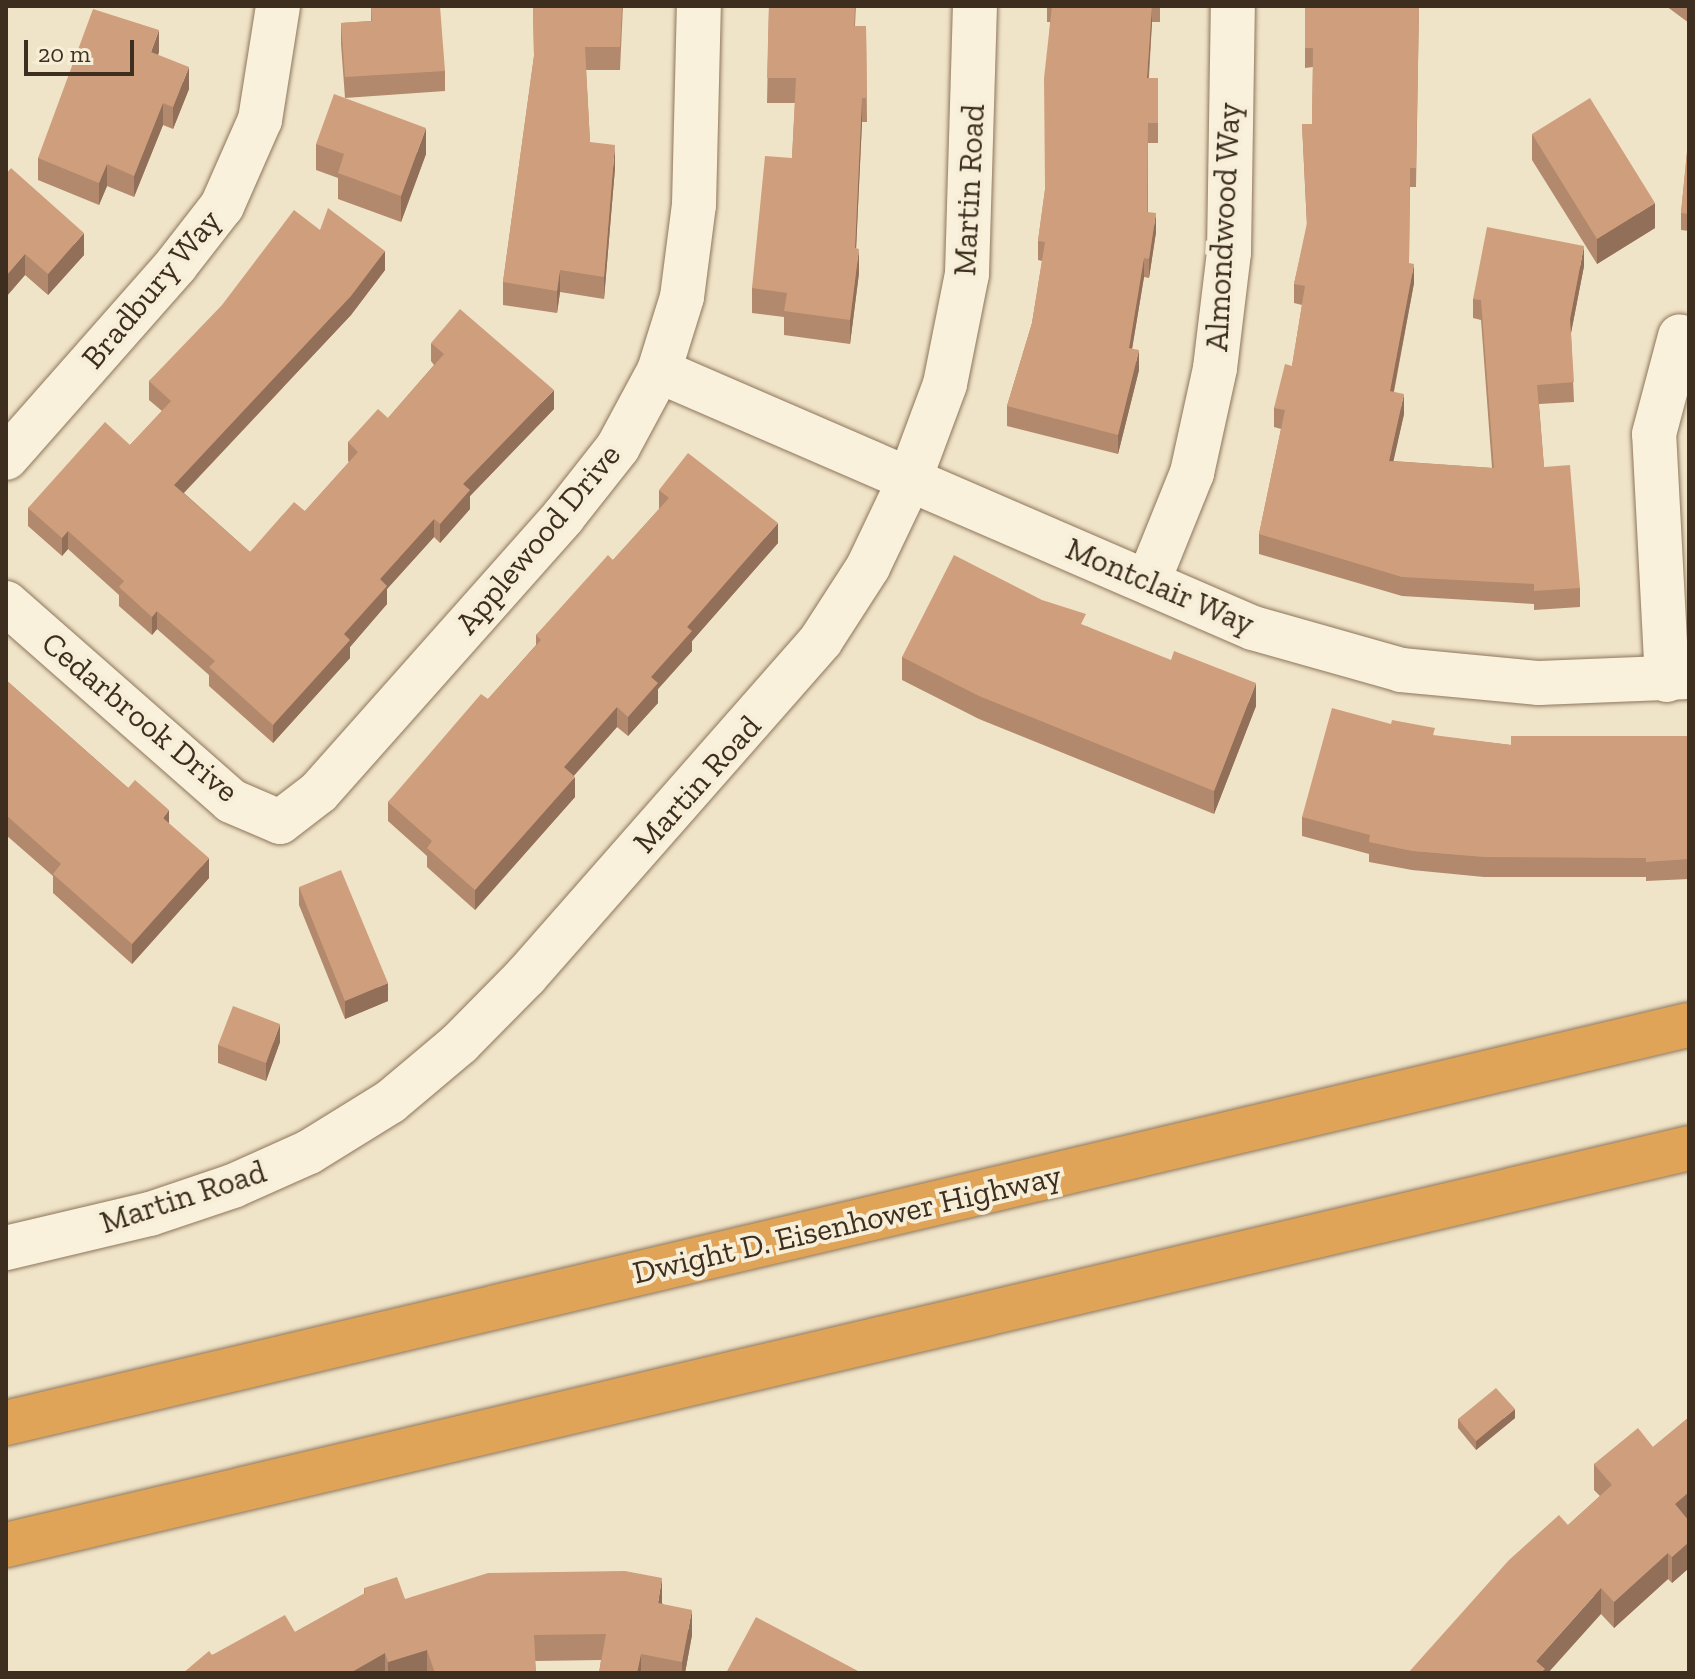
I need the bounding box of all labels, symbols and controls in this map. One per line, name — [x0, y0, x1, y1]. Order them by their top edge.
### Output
scale bar — [28, 24, 138, 74]
text: 20 m — [38, 39, 90, 68]
street label: Almondwood Way — [1197, 101, 1249, 353]
street label: Martin Road — [945, 103, 993, 277]
street label: Bradbury Way — [73, 201, 229, 377]
street label: Applewood Drive — [447, 436, 629, 642]
street label: Montclair Way — [1059, 529, 1261, 643]
street label: Cedarbrook Drive — [34, 624, 246, 810]
street label: Martin Road — [625, 707, 769, 861]
street label: Martin Road — [95, 1152, 271, 1242]
street label: Dwight D. Eisenhower Highway — [629, 1156, 1065, 1292]

